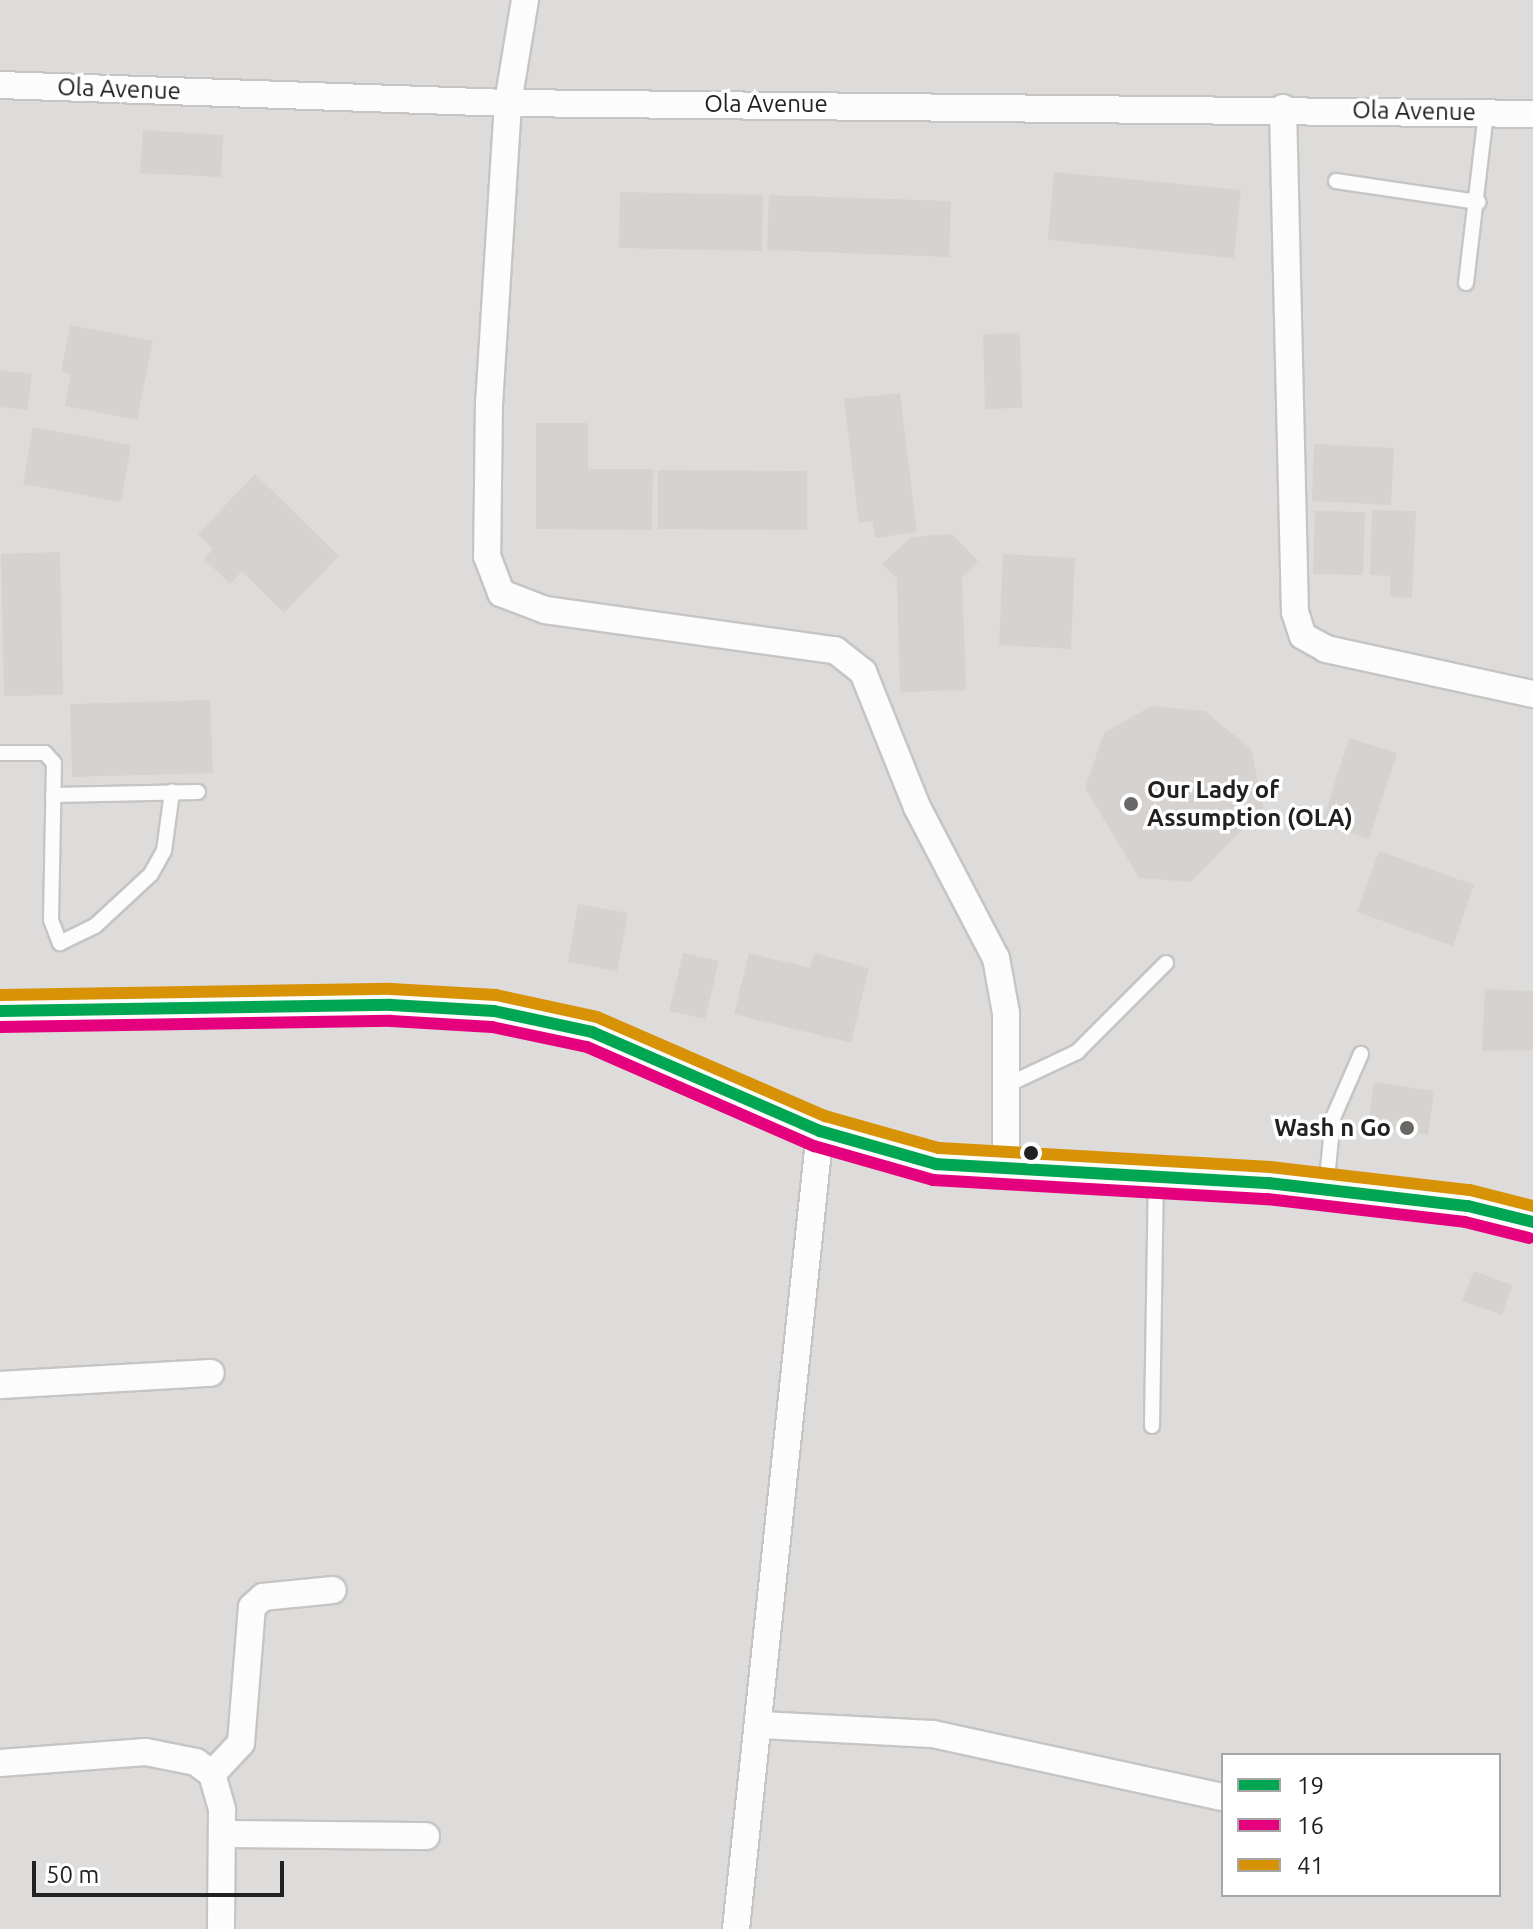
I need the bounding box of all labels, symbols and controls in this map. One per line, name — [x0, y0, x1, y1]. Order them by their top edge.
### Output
street label: Ola Avenue — [57, 72, 181, 106]
street label: Ola Avenue — [704, 90, 828, 118]
street label: Ola Avenue — [1352, 96, 1476, 126]
place label: Our Lady of Assumption (OLA) — [1147, 776, 1353, 832]
marker: Our Lady of Assumption (OLA) — [1122, 795, 1140, 813]
place label: Wash n Go — [1274, 1114, 1391, 1142]
marker: Wash n Go — [1398, 1119, 1416, 1137]
unlabelled marker — [1023, 1145, 1039, 1161]
legend — [1221, 1753, 1501, 1897]
text: 19 — [1297, 1772, 1324, 1799]
text: 16 — [1297, 1812, 1324, 1839]
scale bar — [36, 1845, 288, 1895]
text: 41 — [1297, 1852, 1324, 1879]
text: 50 m — [46, 1861, 99, 1888]

